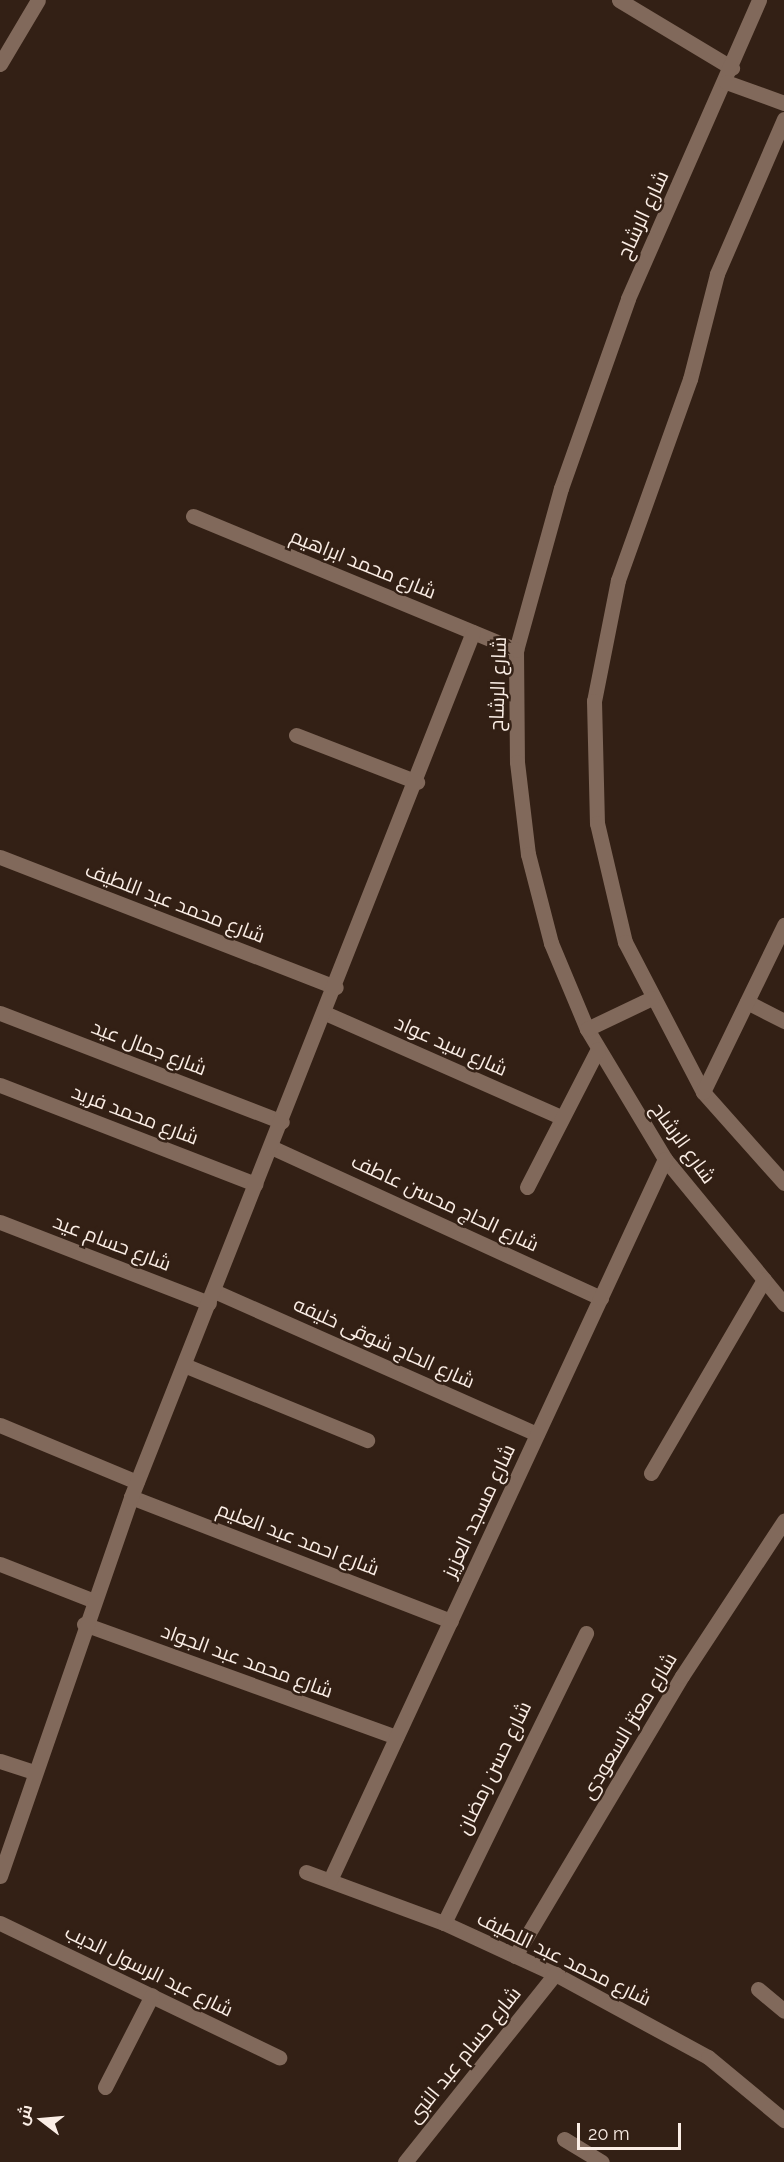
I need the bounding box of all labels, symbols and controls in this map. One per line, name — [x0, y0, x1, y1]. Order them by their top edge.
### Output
street label: شارع الرشاح — [612, 167, 674, 263]
street label: شارع محمد ابراهيم — [287, 524, 439, 604]
street label: شارع الرشاح — [484, 636, 512, 732]
street label: شارع محمد عبد اللطيف — [82, 858, 268, 948]
street label: شارع سيد عواد — [391, 1011, 511, 1081]
street label: شارع جمال عيد — [88, 1015, 210, 1081]
street label: شارع محمد فريد — [68, 1080, 202, 1150]
street label: شارع الرشاح — [645, 1098, 721, 1188]
street label: شارع الحاج محسن عاطف — [348, 1149, 542, 1257]
street label: شارع حسام عيد — [50, 1210, 174, 1276]
street label: شارع الحاج شوقى خليفه — [290, 1292, 478, 1394]
street label: شارع مسجد العزيز — [438, 1441, 520, 1581]
street label: شارع احمد عبد العليم — [213, 1497, 383, 1581]
street label: شارع محمد عبد الجواد — [158, 1619, 336, 1703]
street label: شارع معتز السعودى — [576, 1649, 682, 1803]
street label: شارع حسن رمضان — [451, 1697, 537, 1839]
street label: شارع محمد عبد اللطيف — [473, 1906, 655, 2012]
street label: شارع عبد الرسول الديب — [61, 1920, 237, 2022]
street label: شارع حسام عبد النبى — [402, 1982, 526, 2128]
north arrow — [12, 2090, 72, 2150]
text: ش — [12, 2102, 36, 2127]
scale bar — [580, 2111, 684, 2149]
text: 20 m — [588, 2123, 630, 2144]

